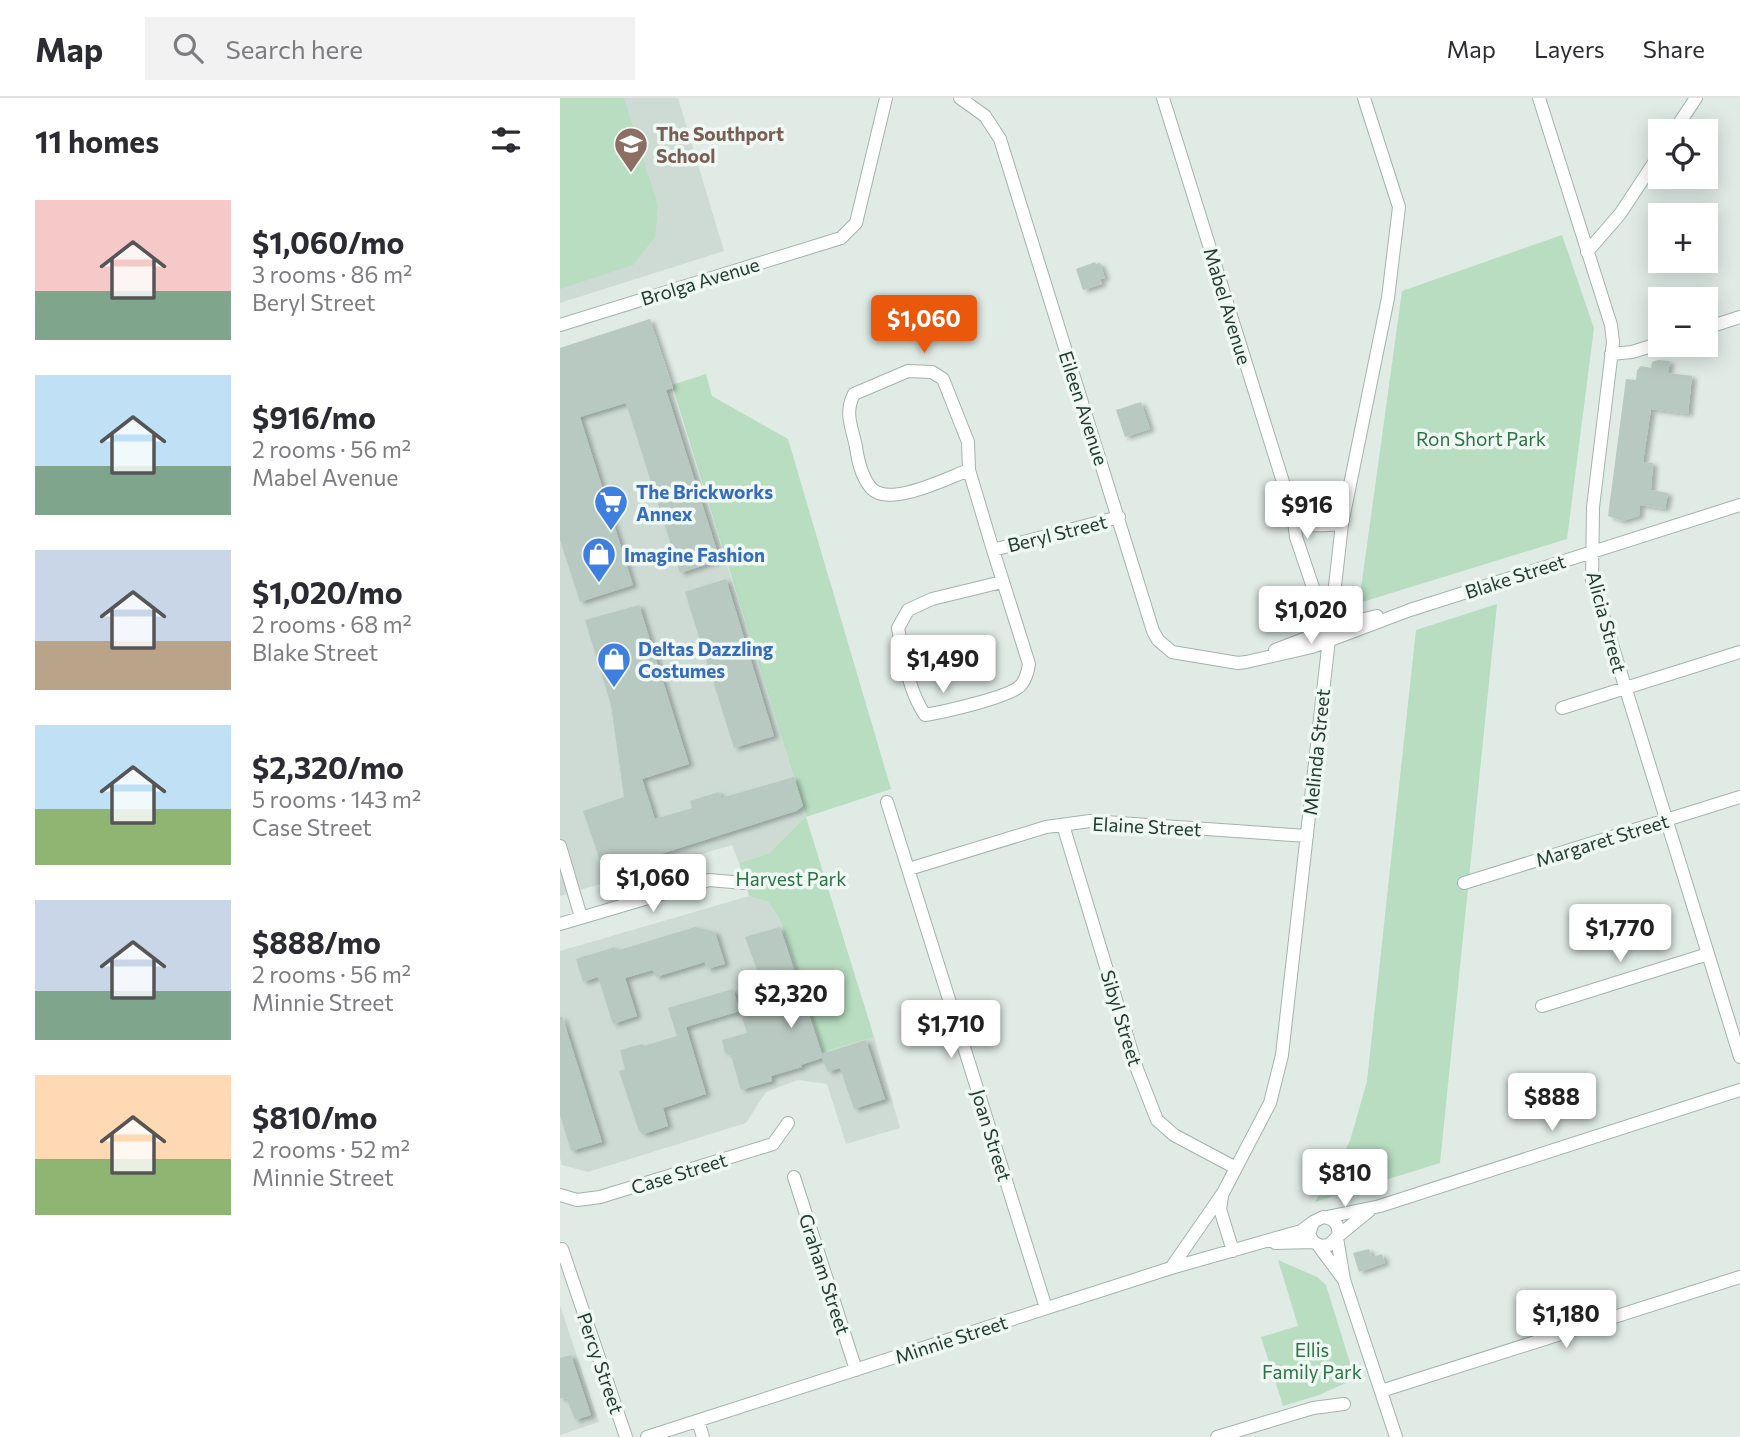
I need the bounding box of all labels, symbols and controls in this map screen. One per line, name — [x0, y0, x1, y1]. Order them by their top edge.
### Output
search box — [145, 17, 635, 80]
text: Map — [35, 28, 103, 69]
icon: search — [169, 29, 207, 67]
text: Search here — [225, 33, 363, 64]
text: Map — [1447, 34, 1496, 63]
text: Layers — [1534, 34, 1605, 63]
text: Share — [1643, 34, 1705, 63]
map controls — [1648, 119, 1718, 357]
button: locate — [1648, 119, 1718, 189]
icon: filters — [487, 121, 525, 159]
text: 11 homes — [35, 122, 159, 159]
place label: The Southport School — [656, 122, 784, 167]
school or university icon: The Southport School — [612, 125, 650, 174]
button: + — [1648, 203, 1718, 273]
text: $1,060/mo — [252, 223, 404, 260]
icon: home — [91, 228, 175, 312]
street label: Mabel Avenue — [1199, 245, 1257, 367]
street label: Brolga Avenue — [638, 252, 762, 310]
text: 3 rooms · 86 m² — [252, 260, 412, 288]
button: − — [1648, 287, 1718, 357]
text: Beryl Street — [252, 288, 375, 316]
pin: $1,060 — [867, 296, 981, 355]
text: $1,060 — [887, 304, 961, 332]
street label: Eileen Avenue — [1055, 348, 1113, 468]
text: $916/mo — [252, 398, 376, 435]
icon: home — [91, 403, 175, 487]
park label: Ron Short Park — [1416, 427, 1546, 450]
text: 2 rooms · 56 m² — [252, 435, 411, 463]
text: Mabel Avenue — [252, 463, 398, 491]
place label: The Brickworks Annex — [636, 480, 773, 525]
pin: $916 — [1266, 482, 1348, 541]
supermarket icon: The Brickworks Annex — [592, 483, 630, 532]
text: $916 — [1281, 490, 1333, 518]
street label: Beryl Street — [1005, 509, 1109, 556]
shop icon: Imagine Fashion — [580, 535, 618, 584]
place label: Imagine Fashion — [624, 543, 765, 566]
street label: Blake Street — [1462, 549, 1568, 603]
street label: Alicia Street — [1582, 569, 1632, 676]
text: $1,020/mo — [252, 573, 403, 610]
icon: home — [91, 578, 175, 662]
pin: $1,020 — [1254, 587, 1368, 646]
text: $1,020 — [1275, 595, 1347, 623]
text: 2 rooms · 68 m² — [252, 610, 412, 638]
pin: $1,490 — [886, 636, 1000, 695]
place label: Deltas Dazzling Costumes — [638, 637, 774, 682]
text: Blake Street — [252, 638, 378, 666]
shop icon: Deltas Dazzling Costumes — [595, 640, 633, 689]
text: $1,490 — [907, 644, 979, 672]
street label: Melinda Street — [1298, 687, 1334, 816]
text: $2,320/mo — [252, 748, 404, 785]
icon: home — [91, 753, 175, 837]
text: 5 rooms · 143 m² — [252, 785, 421, 813]
street label: Margaret Street — [1533, 809, 1672, 871]
street label: Elaine Street — [1092, 812, 1202, 840]
text: Case Street — [252, 813, 372, 841]
pin: $1,060 — [596, 854, 710, 914]
text: $1,060 — [616, 863, 690, 891]
park label: Harvest Park — [736, 867, 846, 890]
pin: $1,770 — [1563, 904, 1677, 964]
text: $1,770 — [1585, 913, 1655, 941]
text: $888/mo — [252, 923, 381, 960]
icon: home — [91, 928, 175, 1012]
text: 2 rooms · 56 m² — [252, 960, 411, 988]
street label: Sibyl Street — [1097, 967, 1148, 1069]
pin: $2,320 — [734, 970, 848, 1030]
text: $2,320 — [754, 979, 828, 1007]
text: Minnie Street — [252, 988, 394, 1016]
pin: $1,710 — [894, 1000, 1008, 1060]
text: $1,710 — [917, 1009, 985, 1037]
pin: $888 — [1511, 1074, 1593, 1133]
text: $888 — [1524, 1082, 1580, 1110]
street label: Joan Street — [967, 1086, 1017, 1184]
text: $810/mo — [252, 1098, 377, 1135]
icon: home — [91, 1103, 175, 1187]
text: 2 rooms · 52 m² — [252, 1135, 410, 1163]
street label: Case Street — [628, 1147, 730, 1198]
pin: $810 — [1304, 1150, 1386, 1209]
text: $810 — [1318, 1158, 1372, 1186]
text: Minnie Street — [252, 1163, 394, 1191]
street label: Graham Street — [795, 1211, 855, 1338]
pin: $1,180 — [1509, 1290, 1623, 1350]
text: $1,180 — [1532, 1299, 1600, 1327]
street label: Percy Street — [573, 1309, 629, 1417]
street label: Minnie Street — [892, 1310, 1010, 1368]
park label: Ellis Family Park — [1262, 1338, 1362, 1383]

